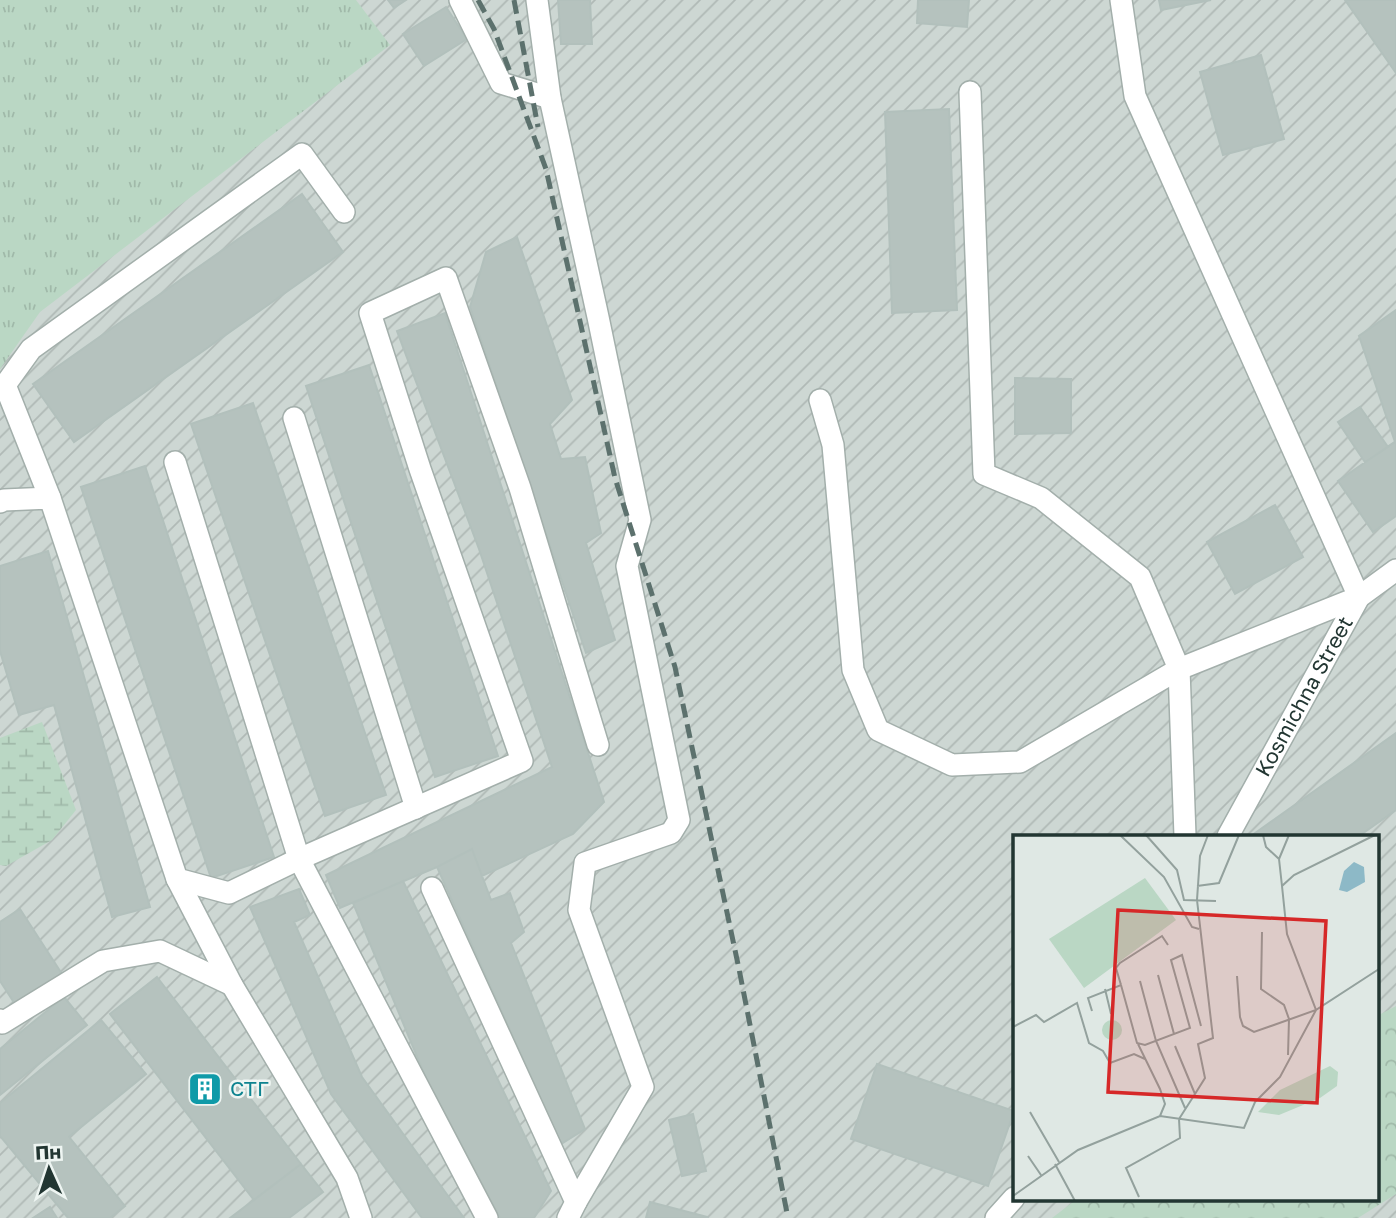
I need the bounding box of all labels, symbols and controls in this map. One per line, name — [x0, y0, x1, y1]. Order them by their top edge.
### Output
street label: Kosmichna Street — [1249, 611, 1358, 781]
inset map — [1013, 835, 1378, 1200]
building icon: СТГ — [186, 1070, 224, 1108]
place label: СТГ — [230, 1075, 269, 1101]
north arrow — [14, 1134, 84, 1204]
text: Пн — [35, 1139, 62, 1164]

